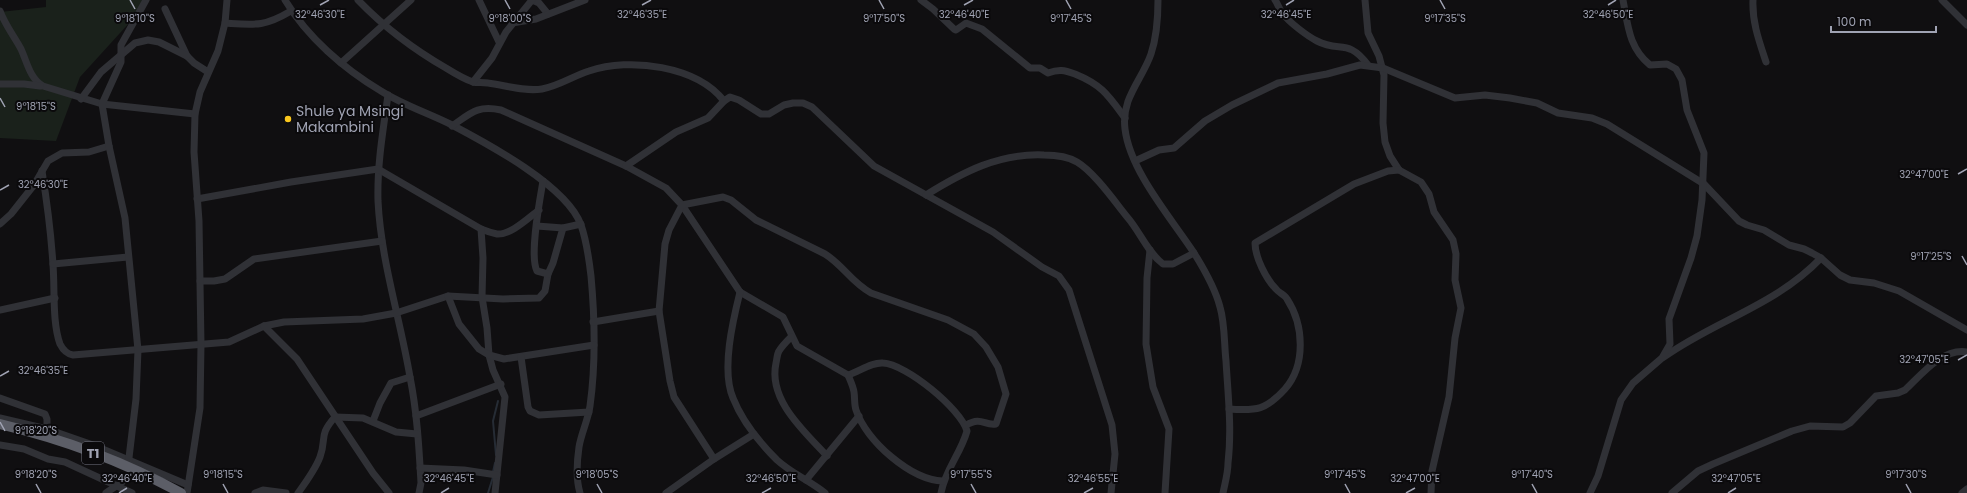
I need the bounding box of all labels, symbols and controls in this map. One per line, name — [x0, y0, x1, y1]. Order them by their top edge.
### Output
text: 32°46'30"E — [295, 7, 345, 22]
text: 32°46'35"E — [617, 7, 667, 22]
text: 32°46'40"E — [939, 7, 989, 22]
text: 32°46'45"E — [1261, 7, 1311, 22]
text: 32°46'50"E — [1583, 7, 1633, 22]
scale bar — [1831, 8, 1936, 34]
text: 9°18'10"S — [115, 11, 155, 26]
text: 9°18'00"S — [489, 11, 532, 26]
text: 9°17'50"S — [863, 11, 905, 26]
text: 9°17'45"S — [1050, 11, 1092, 26]
text: 9°17'35"S — [1424, 11, 1466, 26]
text: 100 m — [1837, 13, 1871, 30]
text: 9°18'15"S — [16, 99, 56, 114]
place label: Shule ya Msingi Makambini — [296, 101, 404, 137]
marker: Shule ya Msingi Makambini — [283, 114, 293, 124]
text: 32°47'00"E — [1899, 167, 1949, 182]
text: 32°46'30"E — [18, 177, 68, 192]
text: 9°17'25"S — [1910, 249, 1952, 264]
text: 32°47'05"E — [1899, 352, 1949, 367]
text: 32°46'35"E — [18, 363, 68, 378]
text: 9°18'20"S — [15, 423, 57, 438]
road number: T1 — [82, 442, 104, 464]
text: 9°18'20"S — [15, 467, 57, 482]
text: 9°18'15"S — [203, 467, 243, 482]
text: 9°18'05"S — [576, 467, 619, 482]
text: 9°17'55"S — [950, 467, 992, 482]
text: 9°17'45"S — [1324, 467, 1366, 482]
text: 9°17'40"S — [1511, 467, 1553, 482]
text: 9°17'30"S — [1885, 467, 1927, 482]
text: 32°46'40"E — [102, 471, 152, 486]
text: 32°46'45"E — [424, 471, 474, 486]
text: 32°46'50"E — [746, 471, 796, 486]
text: 32°46'55"E — [1068, 471, 1118, 486]
text: 32°47'00"E — [1390, 471, 1440, 486]
text: 32°47'05"E — [1711, 471, 1761, 486]

